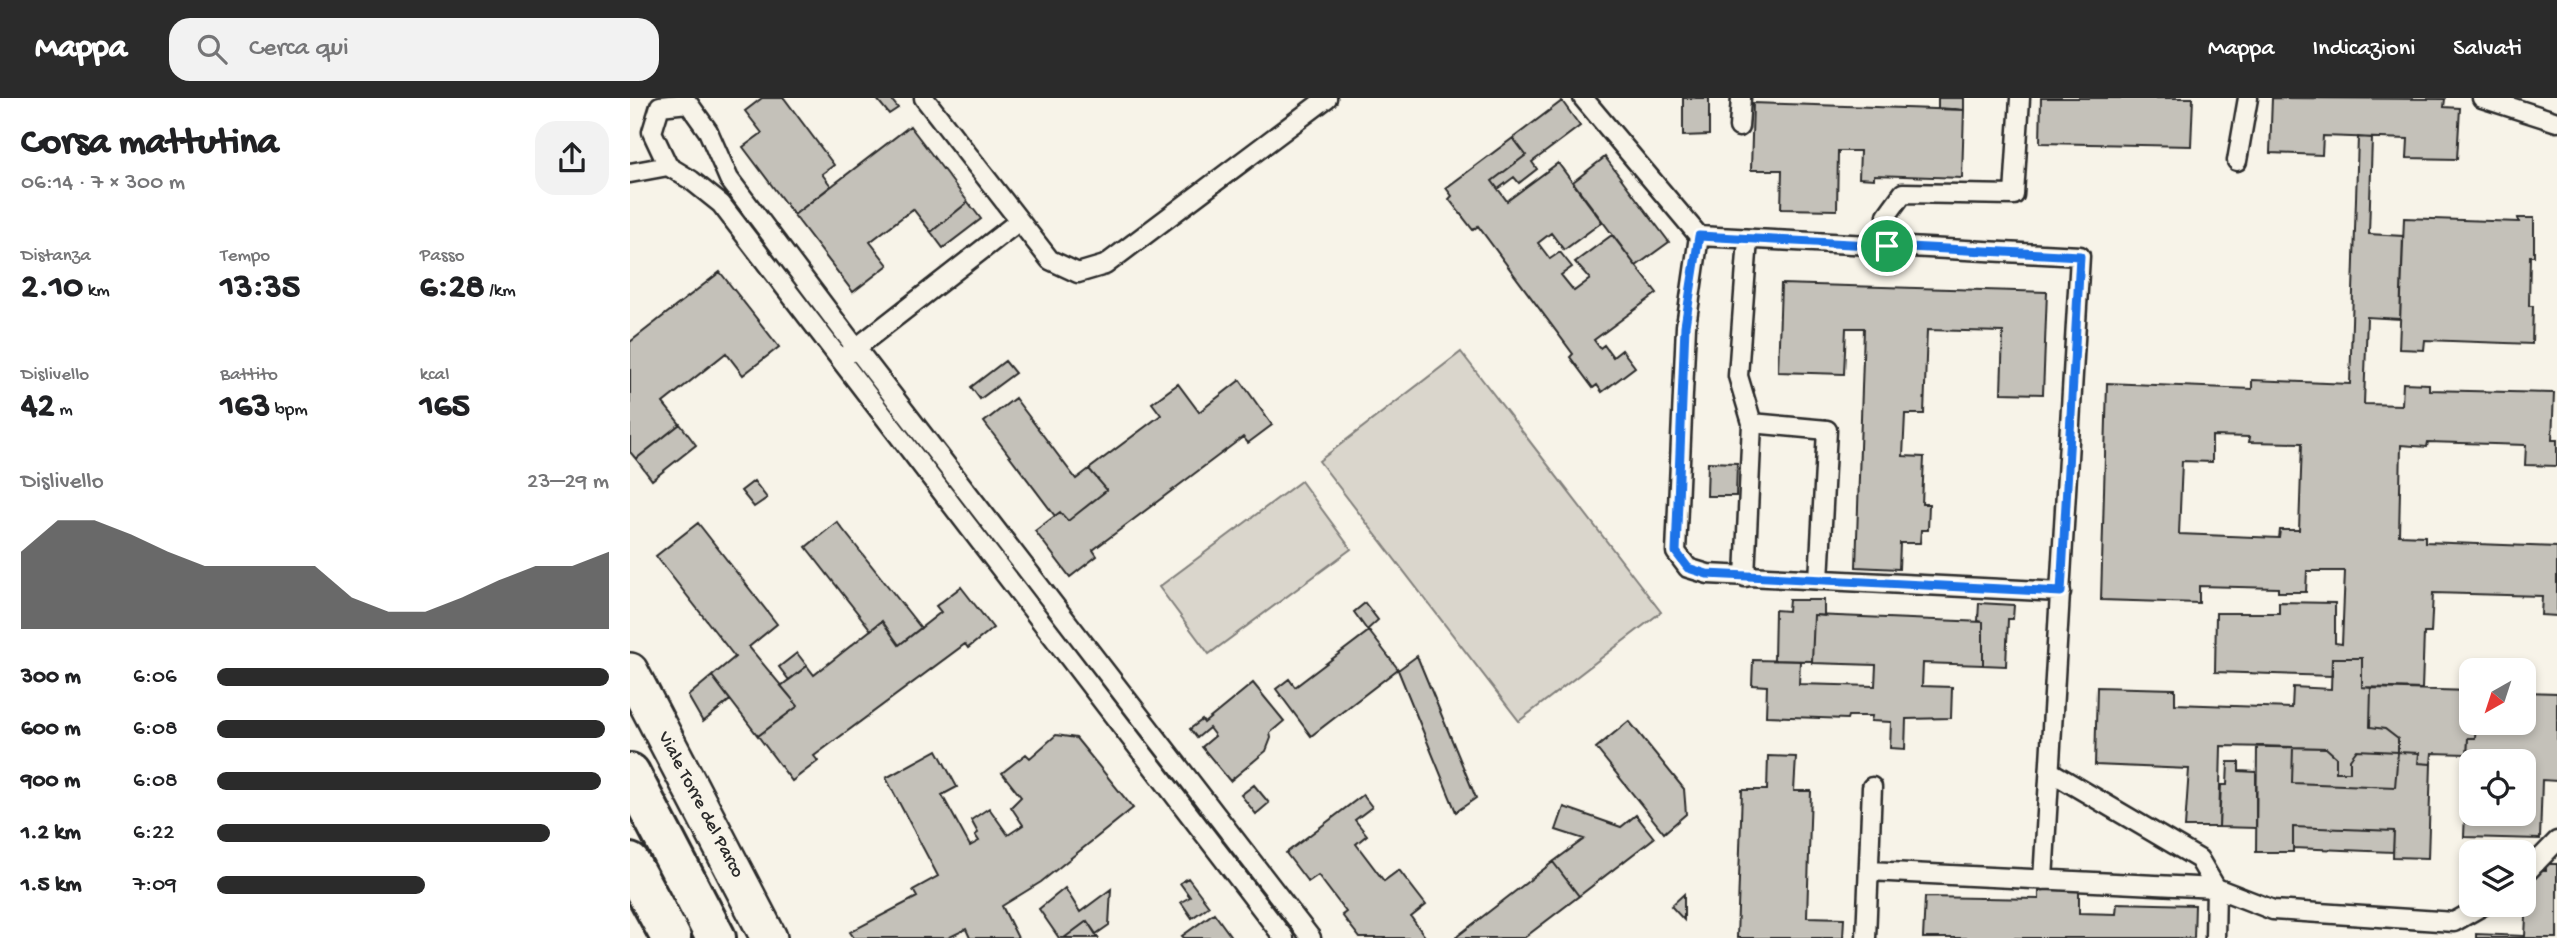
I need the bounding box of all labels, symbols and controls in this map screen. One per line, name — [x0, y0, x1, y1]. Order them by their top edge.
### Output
search box — [169, 18, 659, 81]
text: Mappa — [35, 30, 127, 68]
icon: search — [193, 30, 231, 68]
text: Cerca qui — [249, 34, 349, 65]
text: Mappa — [2208, 35, 2275, 64]
text: Indicazioni — [2313, 35, 2415, 64]
text: Salvati — [2453, 35, 2522, 64]
button: share — [535, 121, 609, 195]
text: Corsa mattutina — [21, 122, 279, 166]
text: 06:14 · 7 × 300 m — [21, 170, 185, 197]
pin — [1857, 216, 1917, 276]
icon: arrive — [1868, 227, 1906, 265]
text: Distanza — [21, 245, 91, 268]
text: Tempo — [220, 245, 270, 268]
text: Passo — [420, 245, 465, 268]
text: 2.10 — [21, 268, 83, 309]
text: 13:35 — [220, 268, 300, 309]
text: 6:28 — [420, 268, 485, 309]
text: km — [83, 280, 110, 303]
text: /km — [485, 280, 516, 303]
text: Dislivello — [21, 364, 89, 387]
text: Battito — [220, 364, 278, 387]
text: kcal — [420, 364, 449, 387]
text: 42 — [21, 387, 55, 428]
text: 163 — [220, 387, 270, 428]
text: 165 — [420, 387, 470, 428]
text: m — [55, 399, 73, 422]
text: bpm — [270, 399, 308, 422]
text: Dislivello — [21, 469, 104, 496]
text: 23–29 m — [527, 469, 609, 496]
north arrow — [2459, 658, 2536, 735]
map controls — [2459, 658, 2536, 917]
text: 300 m — [21, 664, 81, 691]
text: 6:06 — [133, 664, 177, 691]
text: 600 m — [21, 716, 81, 743]
text: 6:08 — [133, 716, 178, 743]
street label: Viale Torre del Parco — [651, 727, 748, 882]
button: locate — [2459, 749, 2536, 826]
text: 900 m — [21, 768, 80, 795]
text: 6:08 — [133, 768, 178, 795]
text: 1.2 km — [21, 820, 81, 847]
text: 6:22 — [133, 820, 174, 847]
button: layers — [2459, 840, 2536, 917]
text: 1.5 km — [21, 872, 82, 899]
text: 7:09 — [133, 872, 177, 899]

